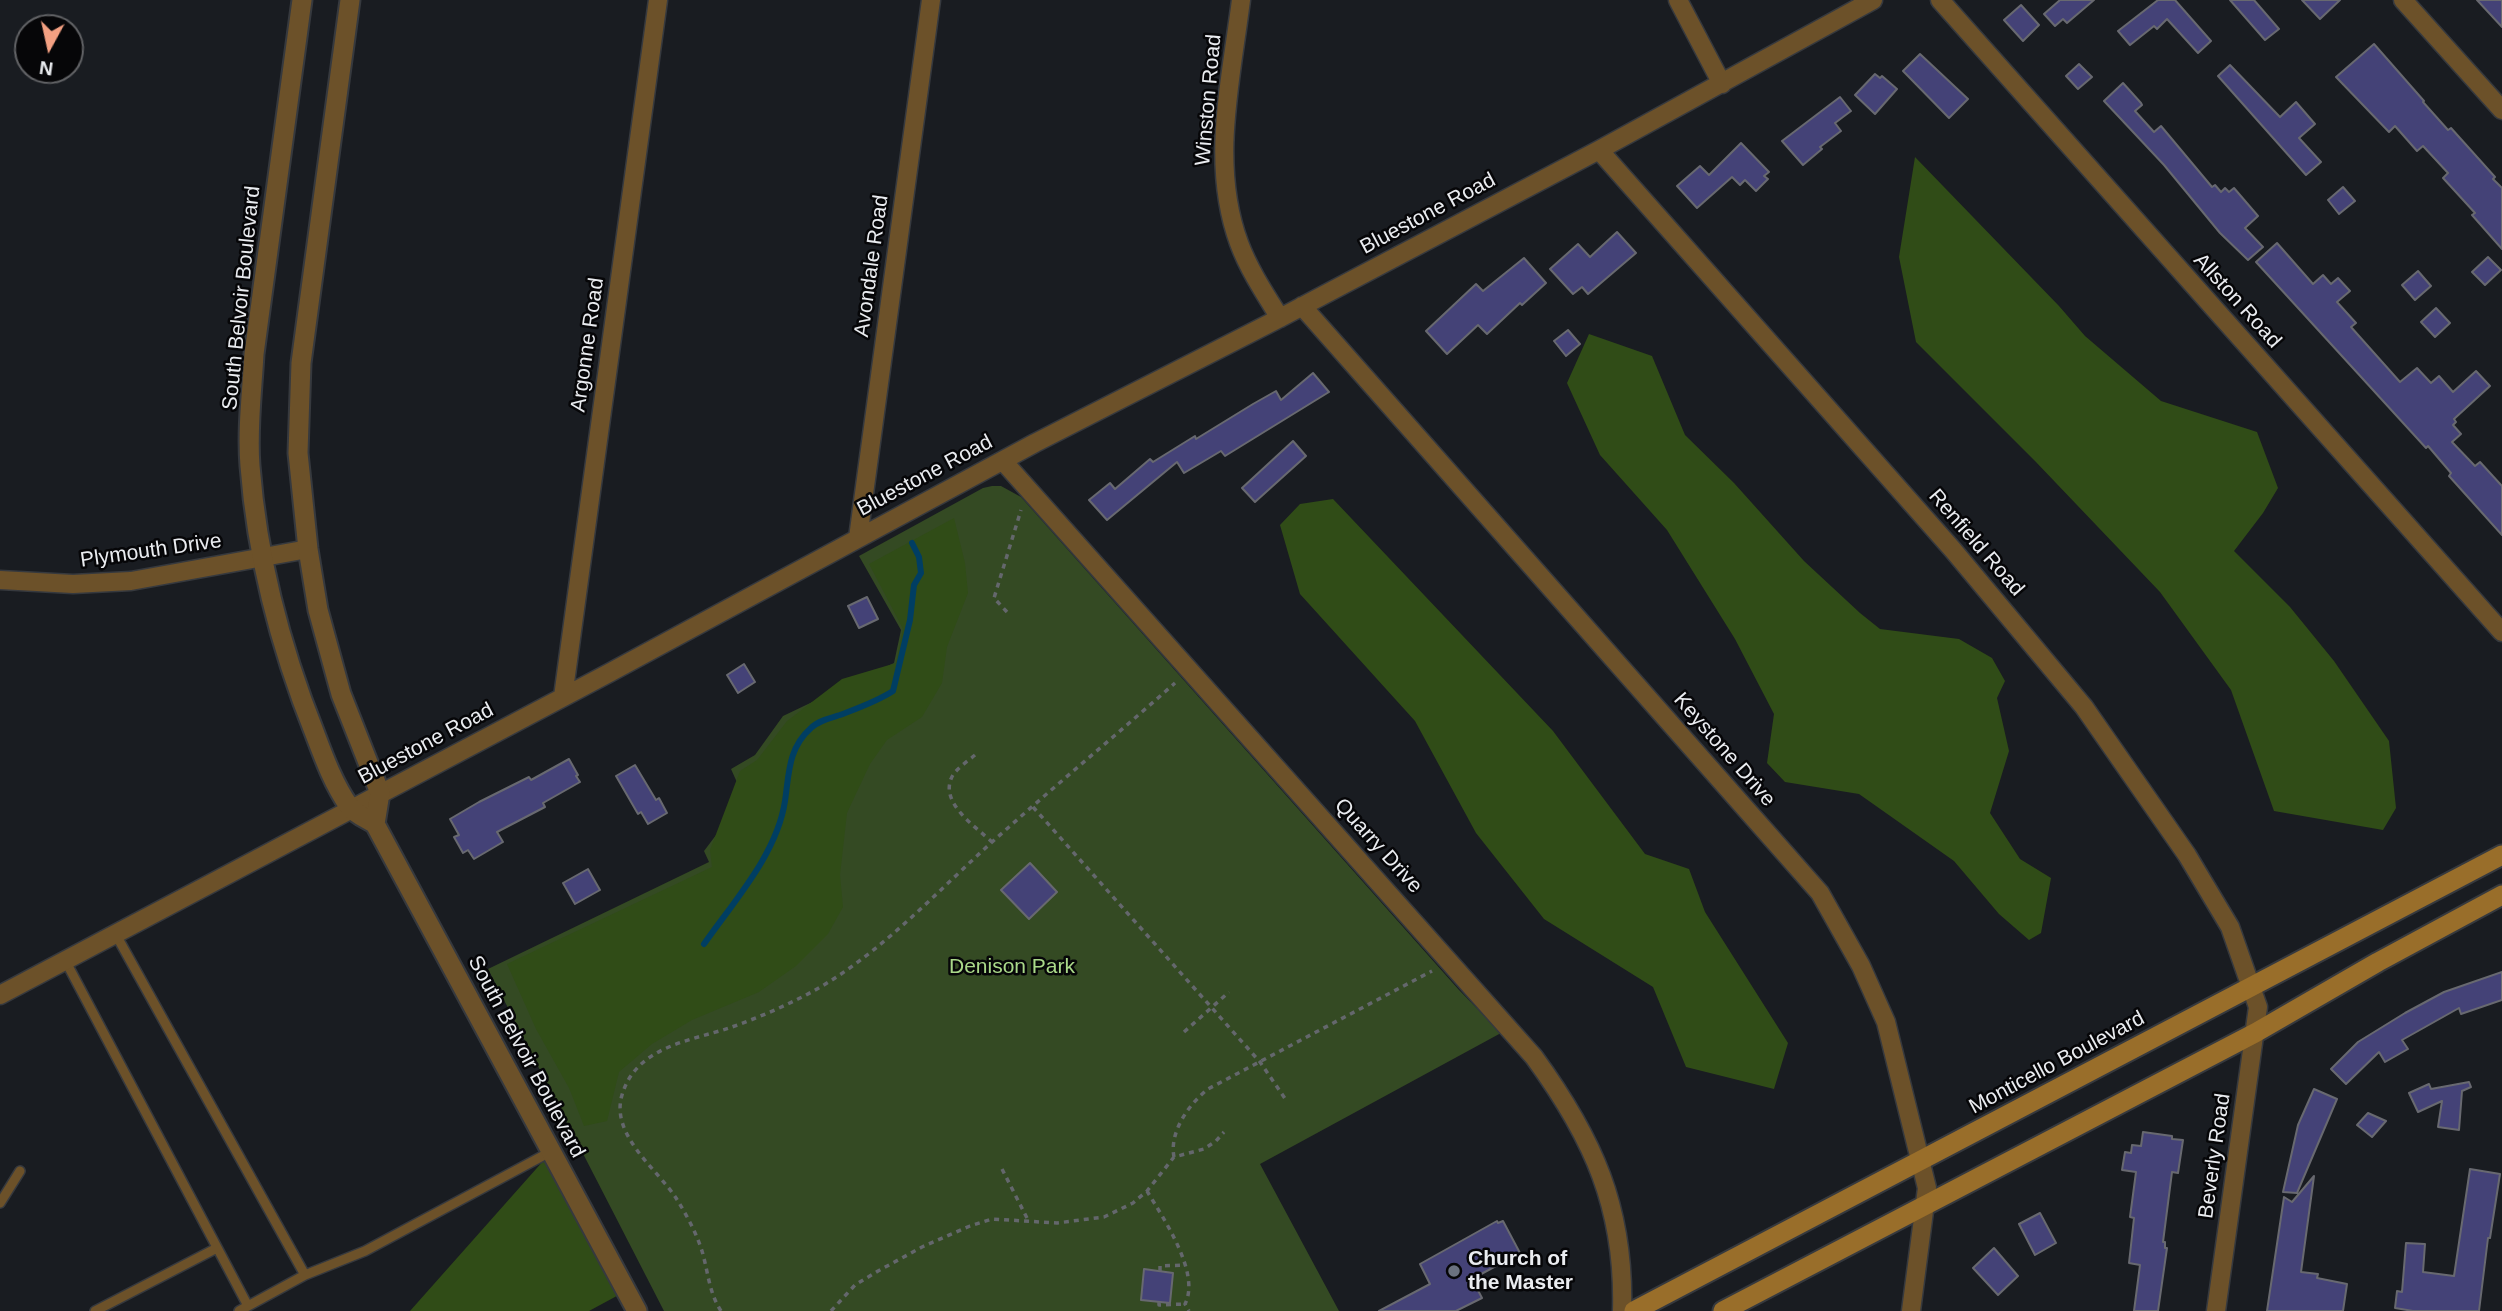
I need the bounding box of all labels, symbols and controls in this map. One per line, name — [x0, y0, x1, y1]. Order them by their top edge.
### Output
north arrow — [14, 14, 84, 84]
street label: Winston Road — [1191, 33, 1227, 167]
text: N — [38, 57, 55, 80]
street label: Bluestone Road — [1356, 168, 1500, 260]
street label: South Belvoir Boulevard — [218, 185, 266, 411]
street label: Avondale Road — [850, 193, 894, 339]
street label: Allston Road — [2188, 248, 2286, 354]
street label: Argonne Road — [566, 276, 610, 414]
street label: Bluestone Road — [853, 430, 997, 522]
street label: Renfield Road — [1923, 485, 2029, 601]
street label: Plymouth Drive — [79, 529, 223, 573]
street label: Keystone Drive — [1668, 688, 1780, 812]
street label: Bluestone Road — [354, 698, 498, 790]
street label: Quarry Drive — [1329, 793, 1427, 899]
street label: South Belvoir Boulevard — [462, 952, 590, 1162]
park label: Denison Park — [949, 954, 1075, 980]
street label: Monticello Boulevard — [1965, 1006, 2149, 1120]
street label: Beverly Road — [2194, 1092, 2236, 1220]
place label: Church of the Master — [1468, 1246, 1573, 1296]
marker: Church of the Master — [1446, 1263, 1462, 1279]

